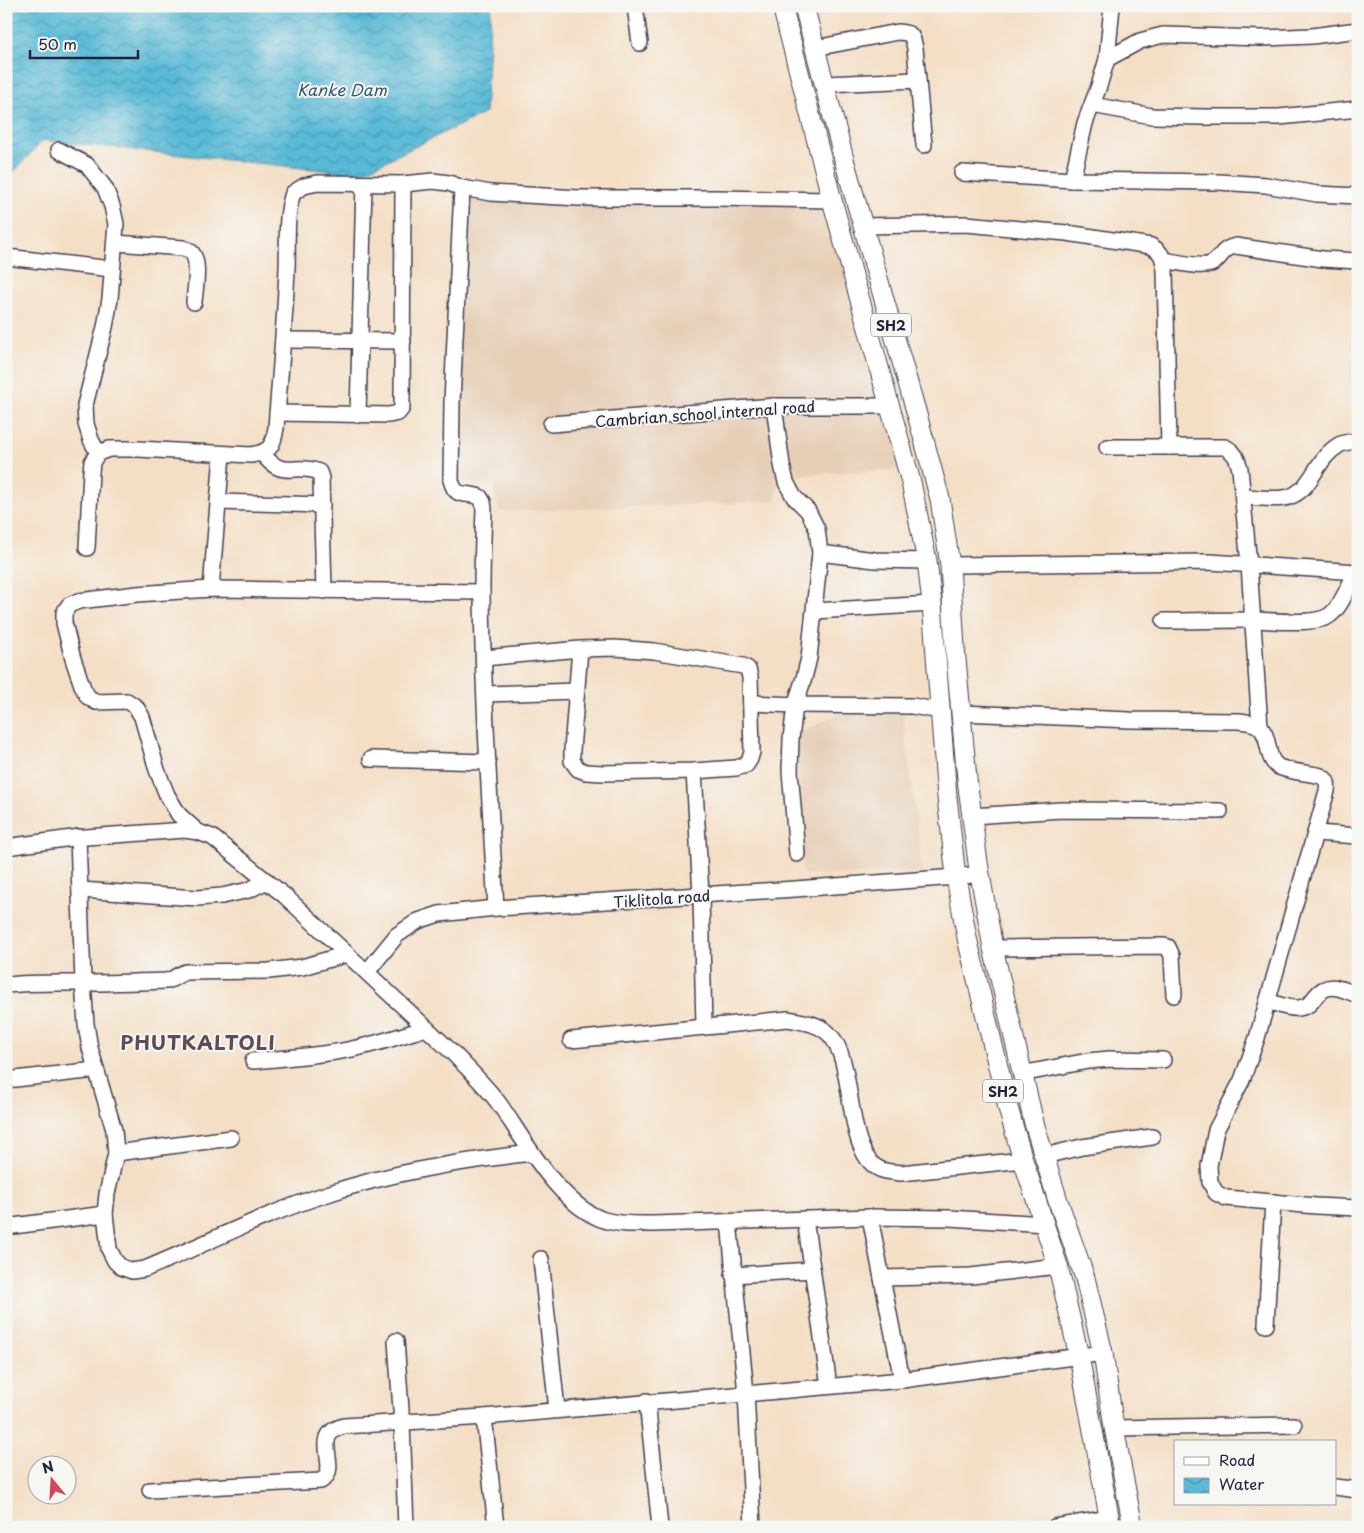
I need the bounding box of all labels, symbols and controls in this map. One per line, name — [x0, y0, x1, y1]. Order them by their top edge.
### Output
scale bar — [30, 28, 138, 60]
text: 50 m — [38, 32, 77, 55]
water label: Kanke Dam — [297, 77, 388, 101]
road number: SH2 — [871, 314, 911, 336]
street label: Cambrian school internal road — [594, 394, 816, 432]
street label: Tiklitola road — [613, 883, 711, 913]
district label: PHUTKALTOLI — [120, 1027, 276, 1057]
road number: SH2 — [983, 1080, 1023, 1102]
legend — [1174, 1440, 1336, 1506]
text: Road — [1219, 1448, 1255, 1471]
text: N — [39, 1455, 56, 1479]
north arrow — [28, 1456, 78, 1506]
text: Water — [1219, 1472, 1264, 1495]

